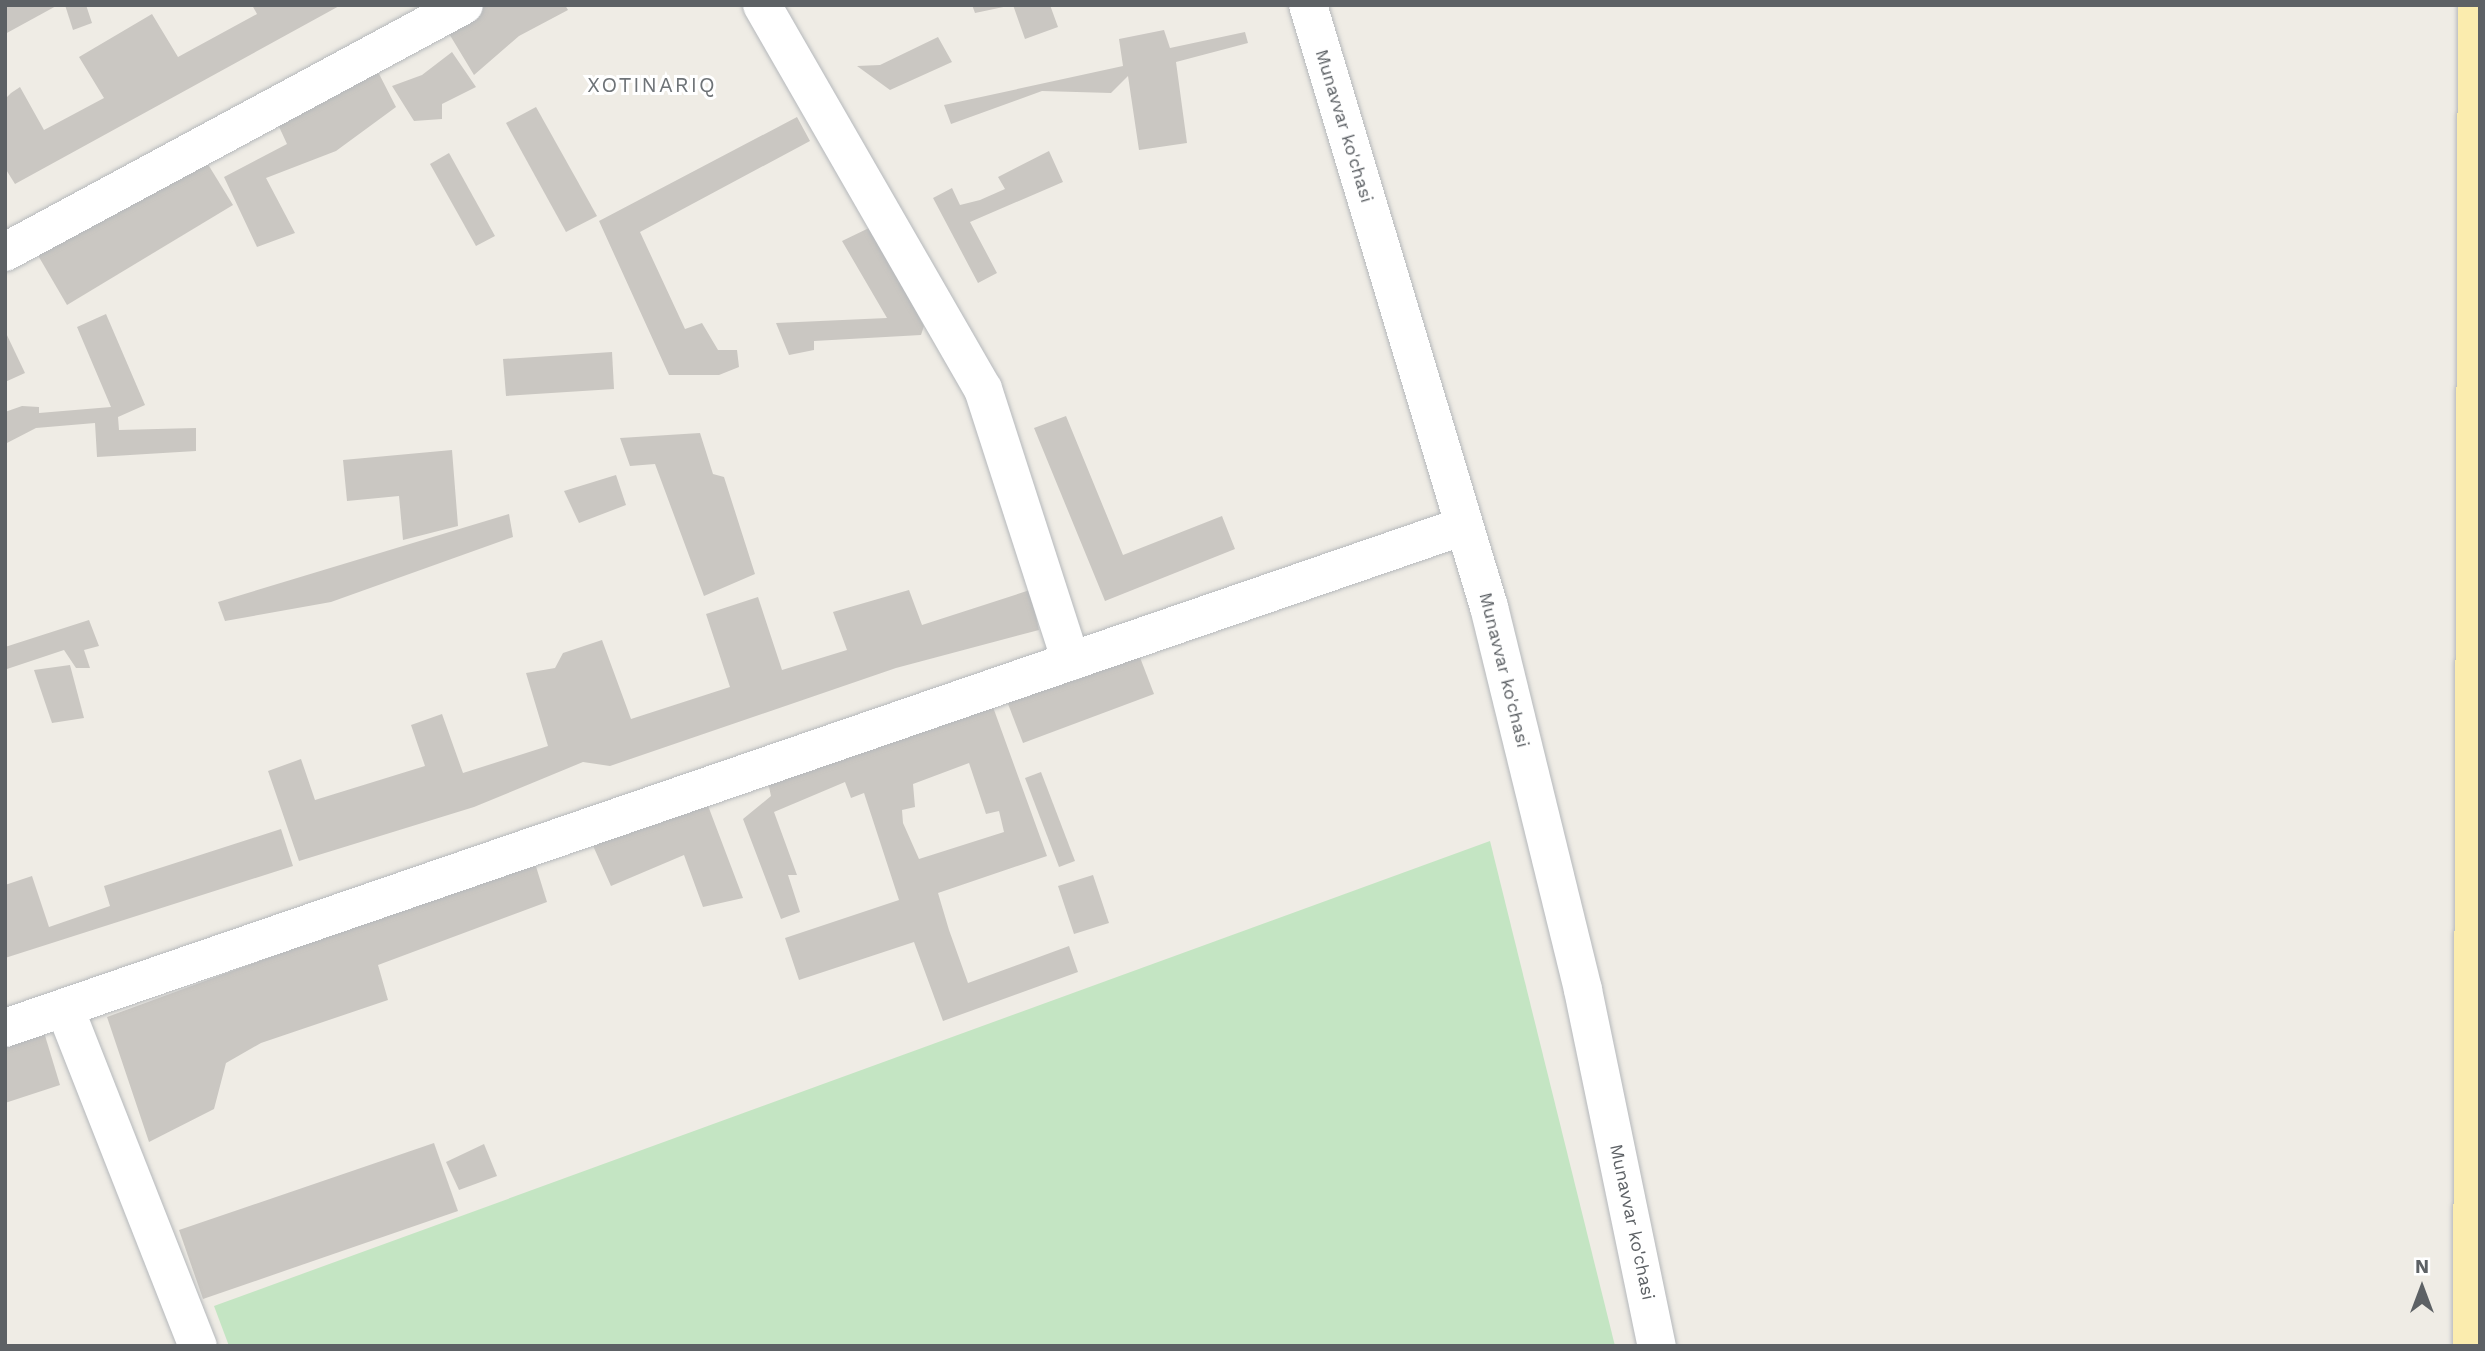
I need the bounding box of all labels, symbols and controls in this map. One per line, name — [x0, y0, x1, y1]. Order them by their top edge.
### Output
street label: Munavvar ko'chasi — [1310, 47, 1378, 205]
district label: XOTINARIQ — [588, 72, 716, 98]
street label: Munavvar ko'chasi — [1474, 590, 1534, 750]
street label: Munavvar ko'chasi — [1605, 1142, 1659, 1302]
north arrow — [2387, 1253, 2457, 1323]
text: N — [2415, 1255, 2429, 1278]

